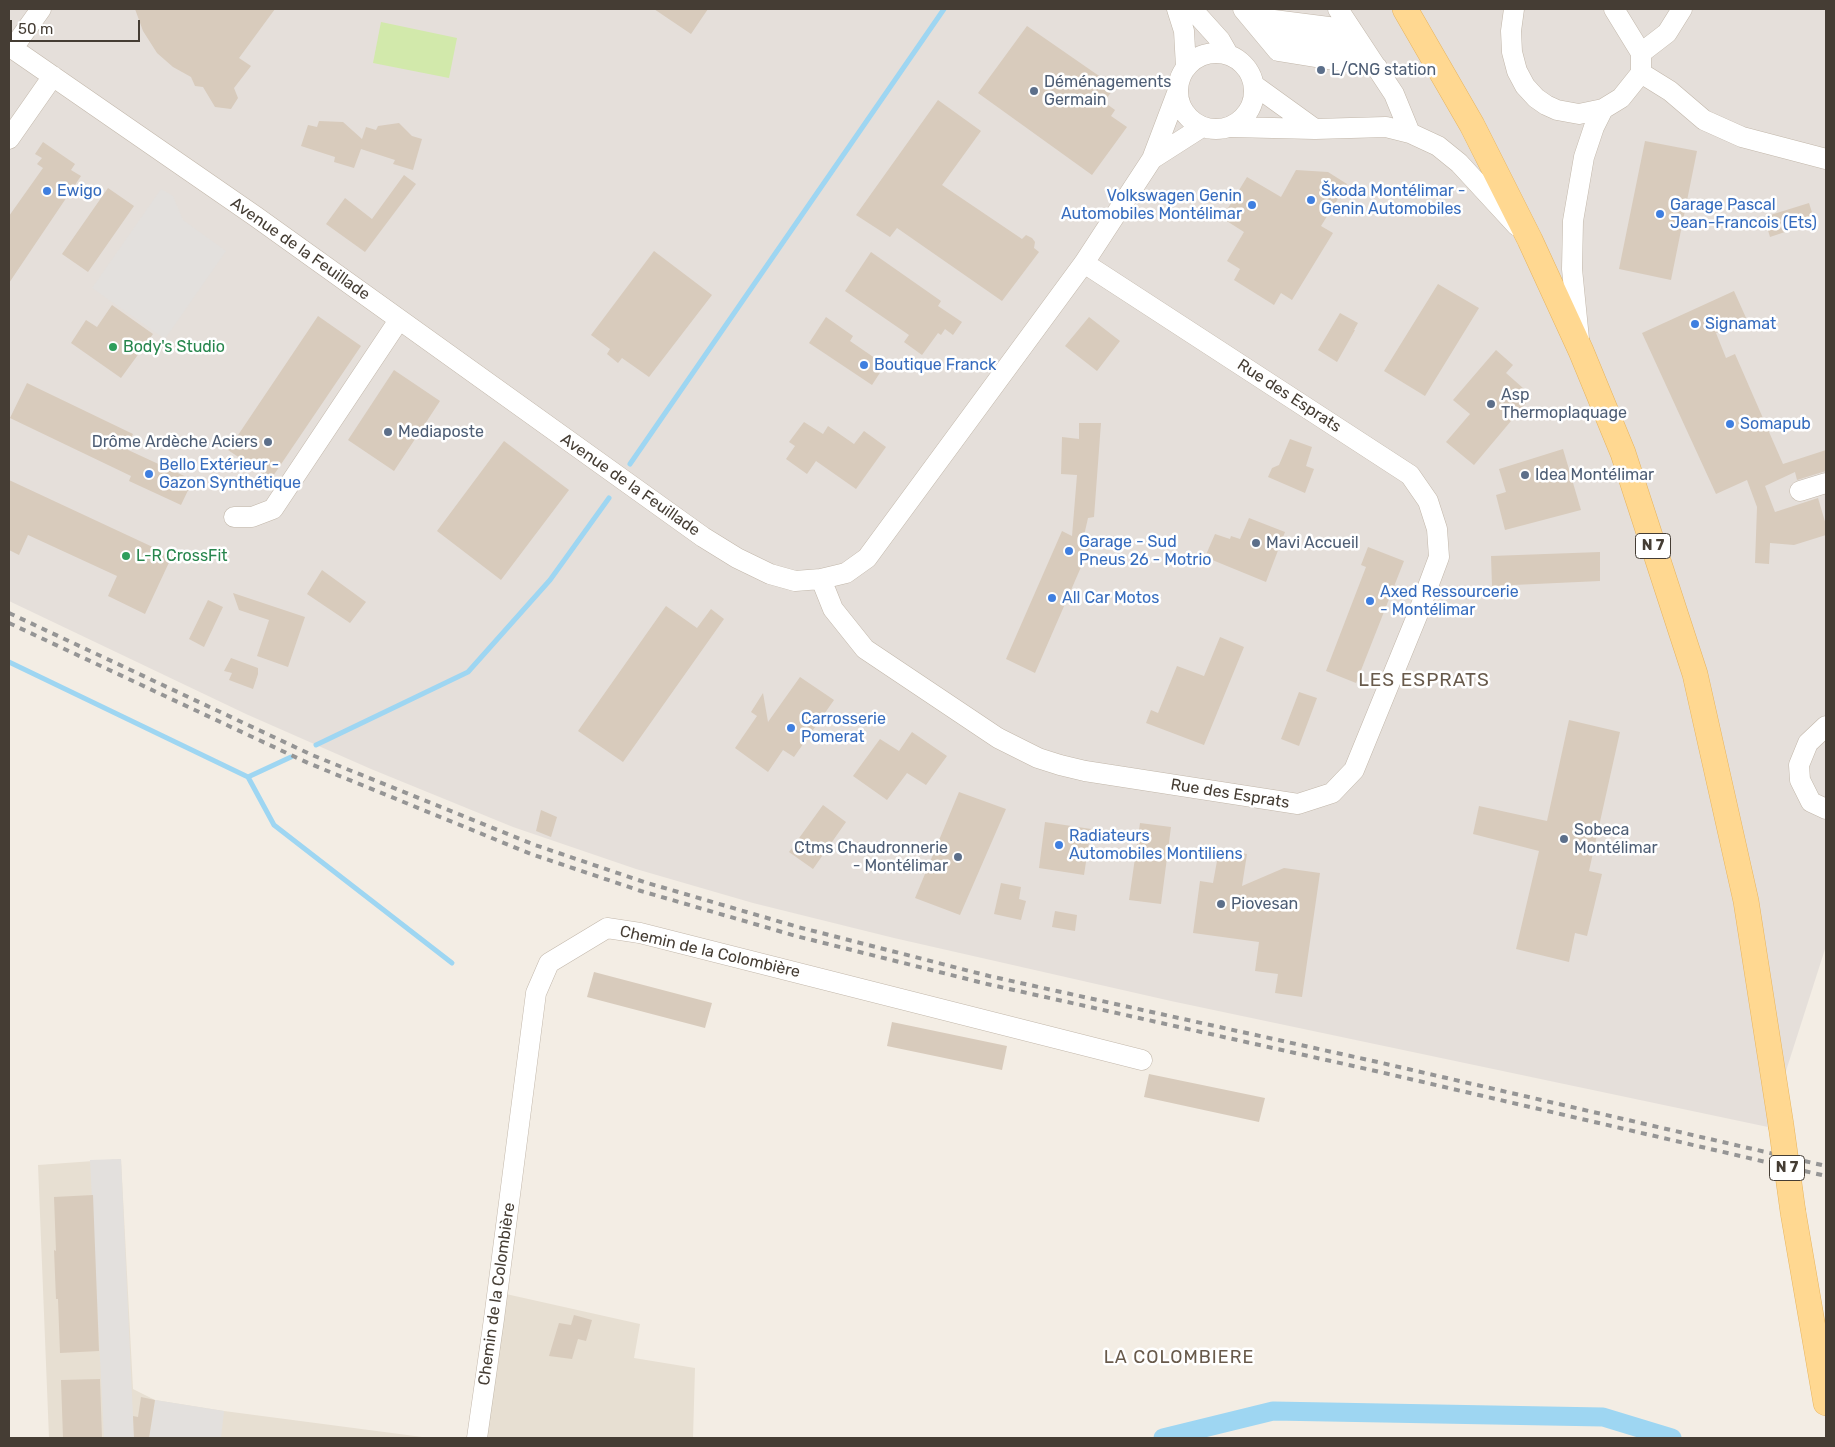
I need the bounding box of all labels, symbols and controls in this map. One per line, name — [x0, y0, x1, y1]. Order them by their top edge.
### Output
scale bar — [12, 10, 142, 42]
text: 50 m — [18, 20, 53, 38]
place label: L/CNG station — [1331, 60, 1436, 80]
marker: L/CNG station — [1315, 64, 1327, 76]
place label: Déménagements Germain — [1044, 72, 1171, 110]
marker: Déménagements Germain — [1028, 85, 1040, 97]
place label: Ewigo — [57, 181, 102, 201]
place label: Škoda Montélimar - Genin Automobiles — [1321, 181, 1466, 219]
marker: Ewigo — [41, 185, 53, 197]
place label: Volkswagen Genin Automobiles Montélimar — [1061, 186, 1242, 224]
street label: Avenue de la Feuillade — [227, 194, 373, 304]
marker: Škoda Montélimar - Genin Automobiles — [1305, 194, 1317, 206]
place label: Garage Pascal Jean-Francois (Ets) — [1670, 195, 1817, 233]
marker: Volkswagen Genin Automobiles Montélimar — [1246, 199, 1258, 211]
marker: Garage Pascal Jean-Francois (Ets) — [1654, 208, 1666, 220]
place label: Signamat — [1705, 314, 1776, 334]
marker: Signamat — [1689, 318, 1701, 330]
place label: Body's Studio — [123, 337, 225, 357]
marker: Body's Studio — [107, 341, 119, 353]
place label: Boutique Franck — [874, 355, 996, 375]
street label: Rue des Esprats — [1233, 355, 1345, 437]
marker: Boutique Franck — [858, 359, 870, 371]
place label: Asp Thermoplaquage — [1501, 385, 1627, 423]
marker: Asp Thermoplaquage — [1485, 398, 1497, 410]
place label: Somapub — [1740, 414, 1811, 434]
marker: Somapub — [1724, 418, 1736, 430]
place label: Mediaposte — [398, 422, 484, 442]
marker: Mediaposte — [382, 426, 394, 438]
street label: Avenue de la Feuillade — [557, 430, 703, 540]
place label: Drôme Ardèche Aciers — [92, 432, 258, 452]
marker: Drôme Ardèche Aciers — [262, 436, 274, 448]
place label: Bello Extérieur - Gazon Synthétique — [159, 455, 301, 493]
place label: Idea Montélimar — [1535, 465, 1654, 485]
marker: Bello Extérieur - Gazon Synthétique — [143, 468, 155, 480]
marker: Idea Montélimar — [1519, 469, 1531, 481]
place label: Garage - Sud Pneus 26 - Motrio — [1079, 532, 1211, 570]
place label: Mavi Accueil — [1266, 533, 1359, 553]
road number: N 7 — [1636, 534, 1670, 558]
marker: Mavi Accueil — [1250, 537, 1262, 549]
marker: Garage - Sud Pneus 26 - Motrio — [1063, 545, 1075, 557]
place label: L-R CrossFit — [136, 546, 228, 566]
marker: L-R CrossFit — [120, 550, 132, 562]
place label: Axed Ressourcerie - Montélimar — [1380, 582, 1519, 620]
place label: All Car Motos — [1062, 588, 1159, 608]
marker: All Car Motos — [1046, 592, 1058, 604]
marker: Axed Ressourcerie - Montélimar — [1364, 595, 1376, 607]
district label: LES ESPRATS — [1357, 670, 1491, 692]
place label: Carrosserie Pomerat — [801, 709, 886, 747]
marker: Carrosserie Pomerat — [785, 722, 797, 734]
street label: Rue des Esprats — [1169, 775, 1291, 813]
place label: Sobeca Montélimar — [1574, 820, 1658, 858]
place label: Radiateurs Automobiles Montiliens — [1069, 826, 1243, 864]
marker: Sobeca Montélimar — [1558, 833, 1570, 845]
place label: Ctms Chaudronnerie - Montélimar — [794, 838, 948, 876]
marker: Radiateurs Automobiles Montiliens — [1053, 839, 1065, 851]
marker: Ctms Chaudronnerie - Montélimar — [952, 851, 964, 863]
place label: Piovesan — [1231, 894, 1298, 914]
marker: Piovesan — [1215, 898, 1227, 910]
street label: Chemin de la Colombière — [618, 922, 802, 982]
road number: N 7 — [1770, 1156, 1804, 1180]
street label: Chemin de la Colombière — [475, 1201, 519, 1387]
district label: LA COLOMBIERE — [1102, 1347, 1256, 1369]

